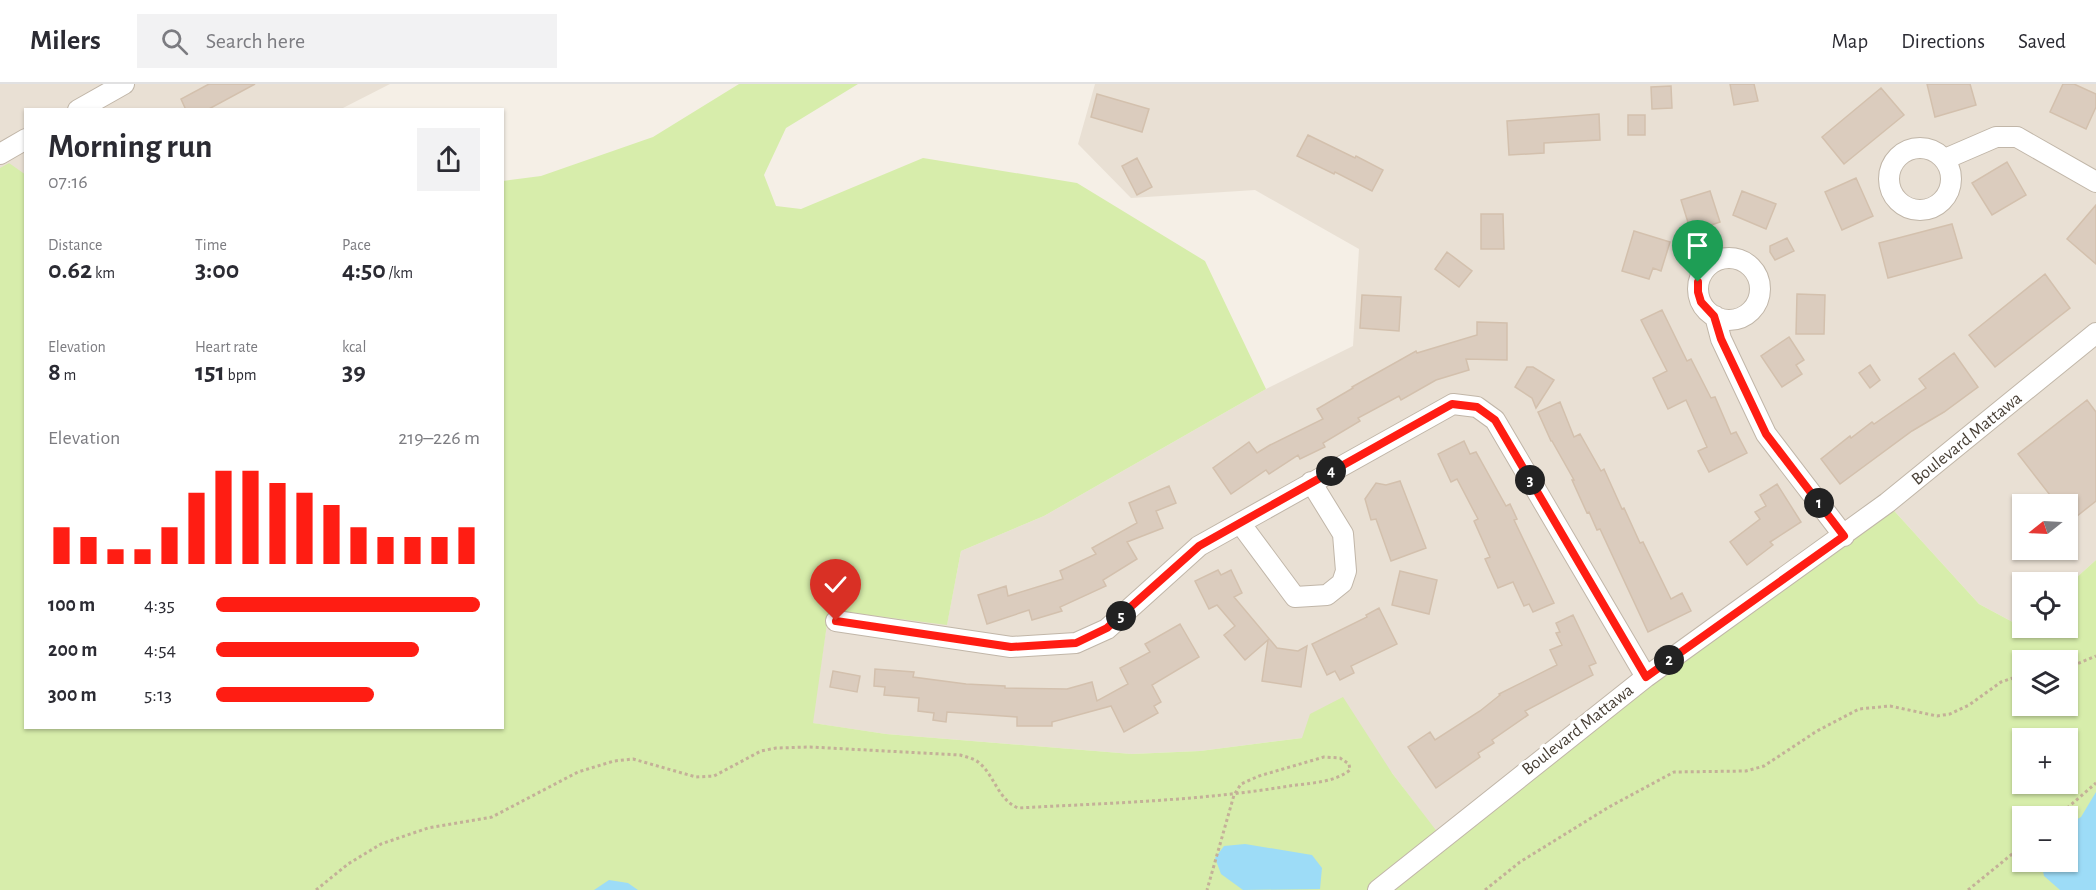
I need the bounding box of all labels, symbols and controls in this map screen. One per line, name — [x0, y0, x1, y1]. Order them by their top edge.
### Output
search box — [137, 14, 557, 68]
icon: search — [158, 25, 191, 58]
text: Milers — [30, 27, 101, 55]
text: Search here — [206, 30, 305, 52]
text: Map — [1832, 31, 1868, 52]
text: Directions — [1901, 31, 1985, 52]
text: Saved — [2018, 31, 2066, 52]
button: share — [417, 128, 480, 191]
text: Morning run — [48, 131, 212, 164]
text: 07:16 — [48, 172, 88, 192]
pin — [1672, 220, 1723, 282]
icon: arrive — [1681, 229, 1714, 262]
text: Distance — [48, 237, 102, 253]
text: Time — [195, 237, 227, 253]
text: Pace — [342, 237, 371, 253]
text: 0.62 — [48, 257, 92, 283]
text: 3:00 — [195, 257, 239, 283]
text: 4:50 — [342, 257, 386, 283]
text: km — [92, 265, 115, 281]
text: /km — [386, 265, 413, 281]
text: Elevation — [48, 339, 106, 355]
text: Heart rate — [195, 339, 258, 355]
text: kcal — [342, 339, 366, 355]
text: 8 — [48, 359, 61, 385]
text: 151 — [195, 359, 225, 385]
text: 39 — [342, 359, 366, 385]
text: m — [61, 367, 76, 383]
text: bpm — [225, 367, 257, 383]
street label: Boulevard Mattawa — [1909, 389, 2025, 489]
text: Elevation — [48, 428, 120, 448]
text: 219–226 m — [398, 428, 480, 448]
pin: 4 — [1316, 456, 1346, 486]
text: 4 — [1327, 463, 1335, 479]
pin: 3 — [1515, 465, 1545, 495]
text: 3 — [1527, 472, 1533, 488]
pin: 1 — [1804, 488, 1834, 518]
north arrow — [2012, 494, 2078, 560]
map controls — [2012, 494, 2078, 872]
text: 1 — [1816, 495, 1822, 511]
pin — [810, 559, 861, 621]
icon: check — [819, 568, 852, 601]
button: locate — [2012, 572, 2078, 638]
text: 100 m — [48, 595, 95, 615]
text: 4:35 — [144, 595, 175, 615]
pin: 5 — [1106, 601, 1136, 631]
text: 5 — [1118, 608, 1124, 624]
text: 200 m — [48, 640, 97, 660]
text: 4:54 — [144, 640, 176, 660]
pin: 2 — [1654, 645, 1684, 675]
button: layers — [2012, 650, 2078, 716]
text: 2 — [1665, 652, 1673, 668]
street label: Boulevard Mattawa — [1519, 681, 1637, 779]
text: 300 m — [48, 685, 97, 705]
text: 5:13 — [144, 685, 172, 705]
button: + — [2012, 728, 2078, 794]
button: − — [2012, 806, 2078, 872]

